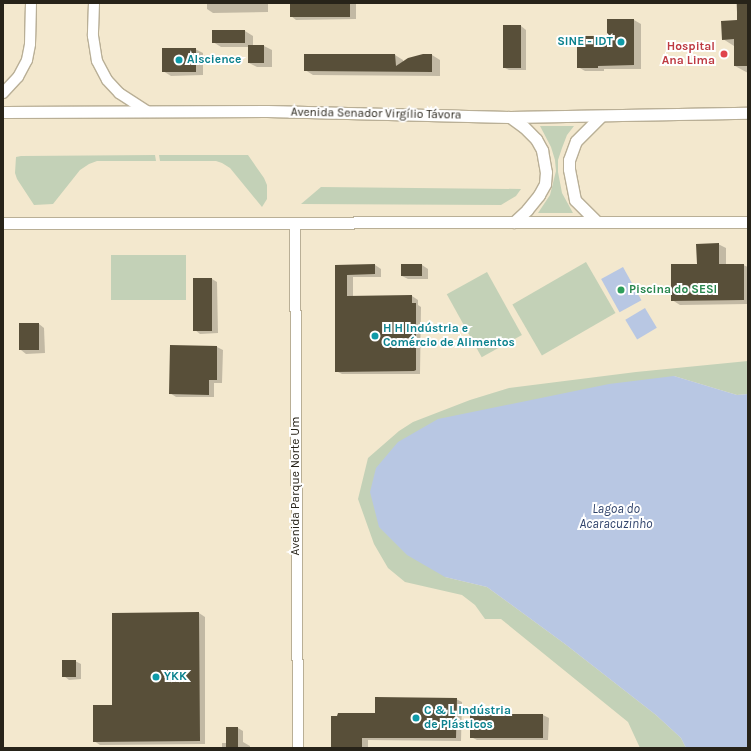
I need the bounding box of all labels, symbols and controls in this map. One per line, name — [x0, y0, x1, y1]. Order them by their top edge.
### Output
place label: SINE - IDT — [557, 35, 613, 49]
marker: SINE - IDT — [616, 37, 626, 47]
place label: Hospital Ana Lima — [662, 40, 715, 68]
marker: Hospital Ana Lima — [718, 48, 730, 60]
place label: Alscience — [187, 53, 241, 67]
marker: Alscience — [174, 55, 184, 65]
street label: Avenida Senador Virgílio Távora — [291, 105, 461, 123]
place label: Piscina do SESI — [629, 283, 717, 297]
marker: Piscina do SESI — [616, 285, 626, 295]
place label: H H Indústria e Comércio de Alimentos — [383, 322, 515, 350]
marker: H H Indústria e Comércio de Alimentos — [370, 331, 380, 341]
street label: Avenida Parque Norte Um — [289, 417, 303, 555]
water label: Lagoa do Acaracuzinho — [580, 502, 652, 533]
place label: YKK — [164, 670, 187, 684]
marker: YKK — [151, 672, 161, 682]
place label: C & L Indústria de Plásticos — [424, 704, 511, 732]
marker: C & L Indústria de Plásticos — [411, 713, 421, 723]

